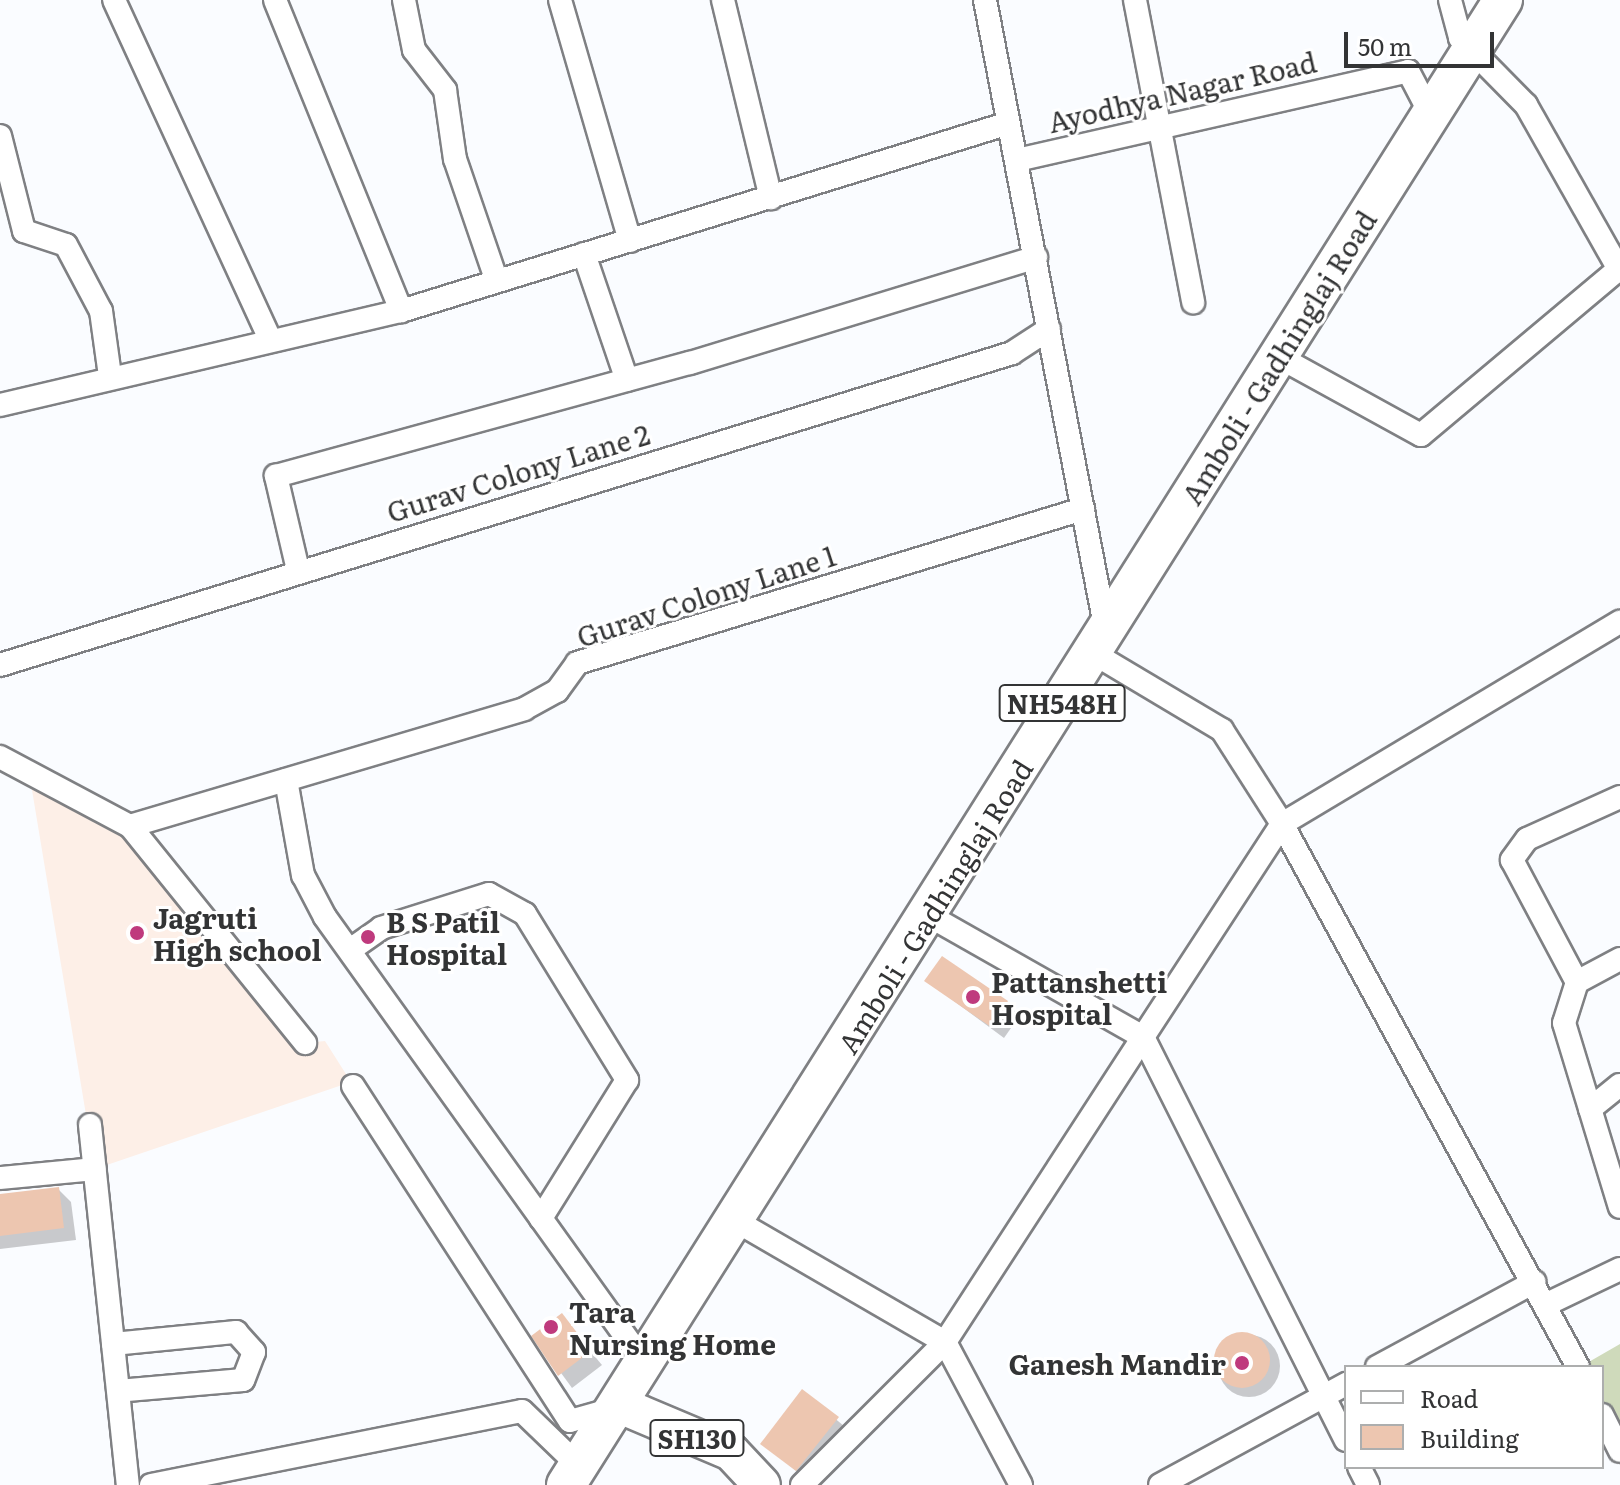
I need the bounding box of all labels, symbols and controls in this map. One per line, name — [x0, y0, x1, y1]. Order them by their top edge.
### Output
scale bar — [1348, 16, 1498, 66]
text: 50 m — [1358, 28, 1412, 63]
street label: Ayodhya Nagar Road — [1045, 44, 1319, 138]
street label: Amboli - Gadhinglaj Road — [1174, 204, 1382, 510]
street label: Gurav Colony Lane 2 — [383, 416, 653, 528]
street label: Gurav Colony Lane 1 — [572, 537, 840, 653]
road number: NH548H — [998, 681, 1126, 725]
street label: Amboli - Gadhinglaj Road — [830, 753, 1038, 1059]
place label: Jagruti High school — [153, 900, 322, 966]
place label: B S Patil Hospital — [386, 904, 507, 970]
marker: Jagruti High school — [128, 924, 146, 942]
marker: B S Patil Hospital — [357, 926, 379, 948]
place label: Pattanshetti Hospital — [991, 964, 1167, 1030]
marker: Pattanshetti Hospital — [962, 986, 984, 1008]
place label: Tara Nursing Home — [569, 1294, 776, 1360]
marker: Tara Nursing Home — [540, 1316, 562, 1338]
place label: Ganesh Mandir — [1009, 1346, 1226, 1380]
marker: Ganesh Mandir — [1233, 1354, 1251, 1372]
legend — [1344, 1365, 1604, 1469]
text: Road — [1420, 1380, 1478, 1415]
road number: SH130 — [649, 1416, 745, 1460]
text: Building — [1420, 1420, 1519, 1455]

